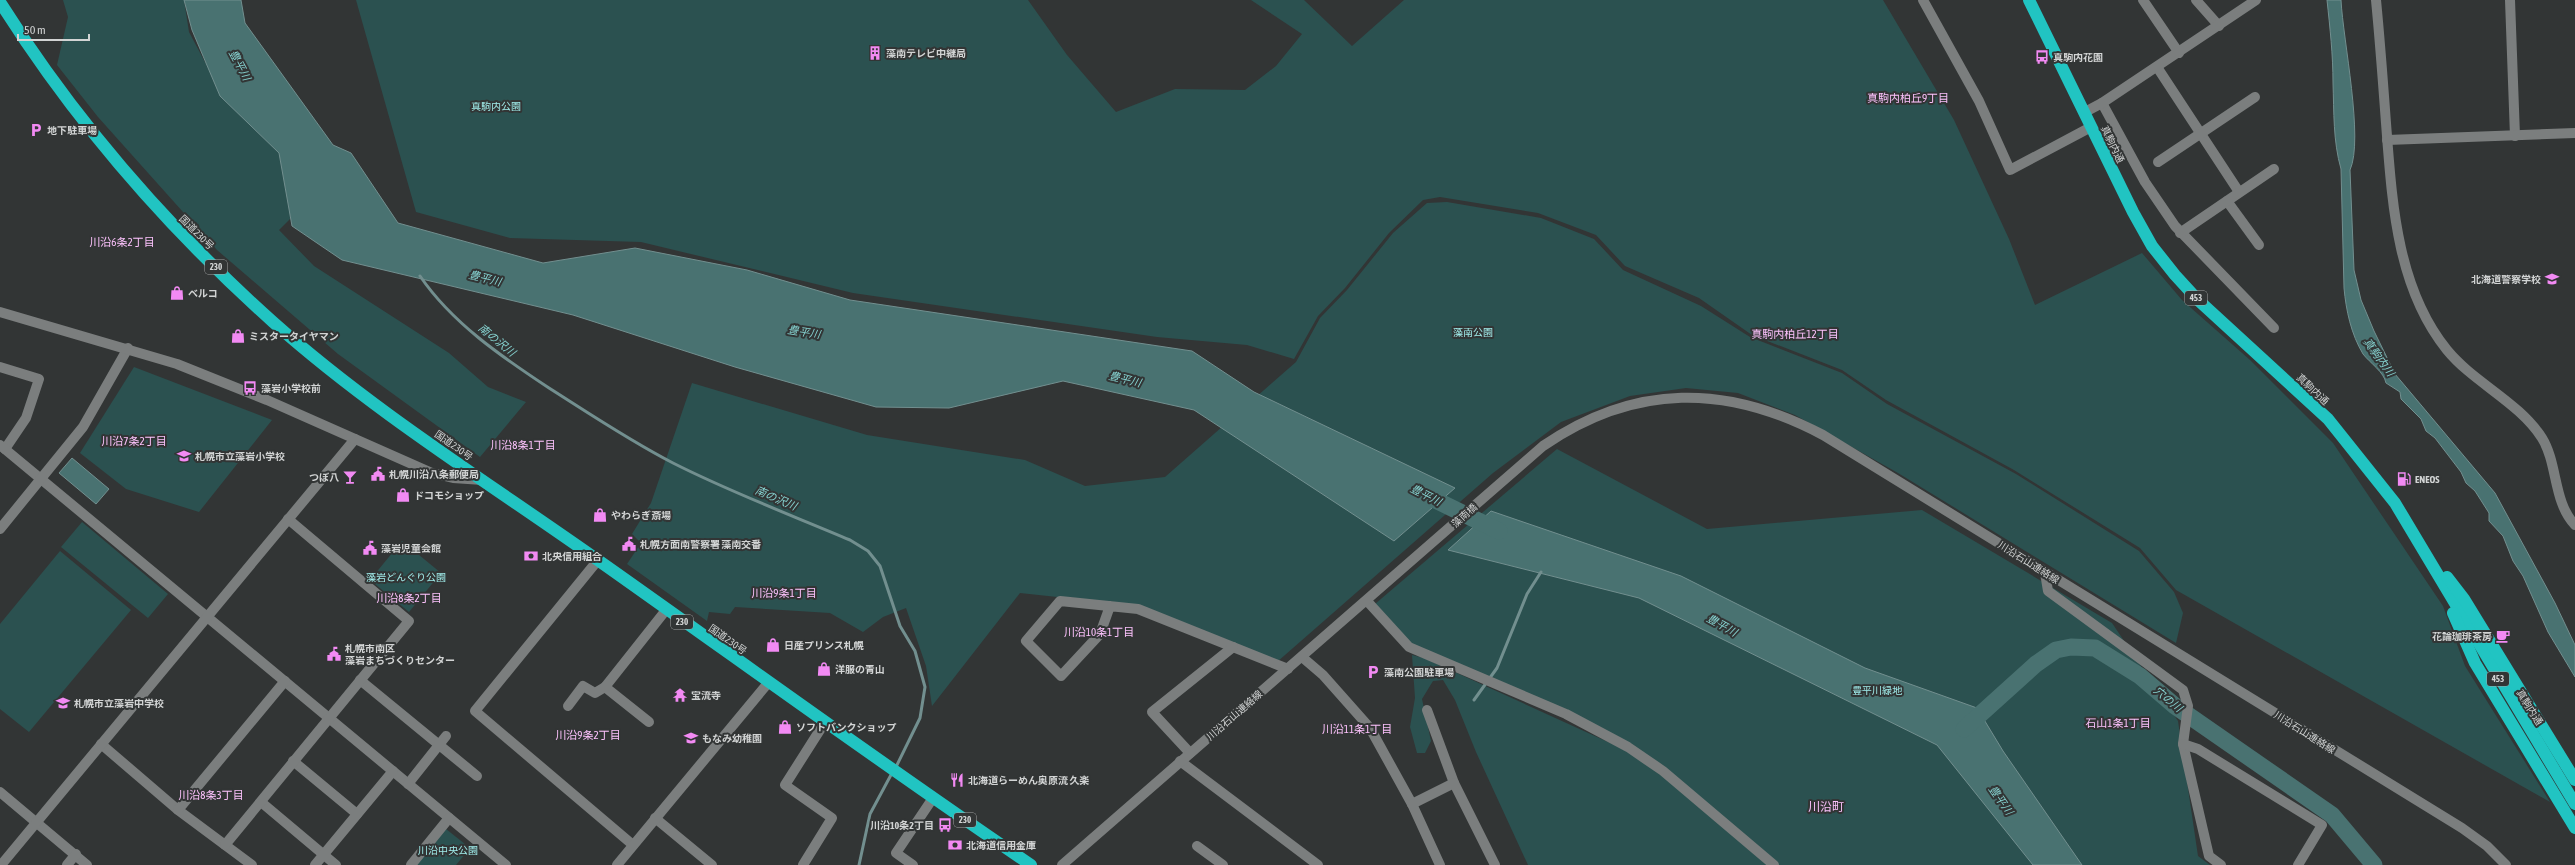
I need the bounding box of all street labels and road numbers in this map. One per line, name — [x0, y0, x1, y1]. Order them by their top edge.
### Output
street label: 真駒内通 — [2099, 124, 2126, 165]
street label: 国道230号 — [177, 213, 216, 252]
road number: 230 — [205, 260, 227, 274]
road number: 453 — [2185, 291, 2207, 305]
street label: 真駒内通 — [2294, 372, 2331, 407]
street label: 国道230号 — [432, 428, 475, 463]
street label: 藻南橋 — [1450, 501, 1479, 529]
street label: 川沿石山連絡線 — [1996, 539, 2061, 586]
road number: 230 — [671, 615, 693, 629]
street label: 国道230号 — [706, 622, 749, 657]
road number: 453 — [2487, 672, 2509, 686]
street label: 真駒内通 — [2514, 687, 2545, 727]
street label: 川沿石山連絡線 — [1204, 688, 1264, 742]
street label: 川沿石山連絡線 — [2272, 709, 2337, 756]
road number: 230 — [954, 813, 976, 827]

